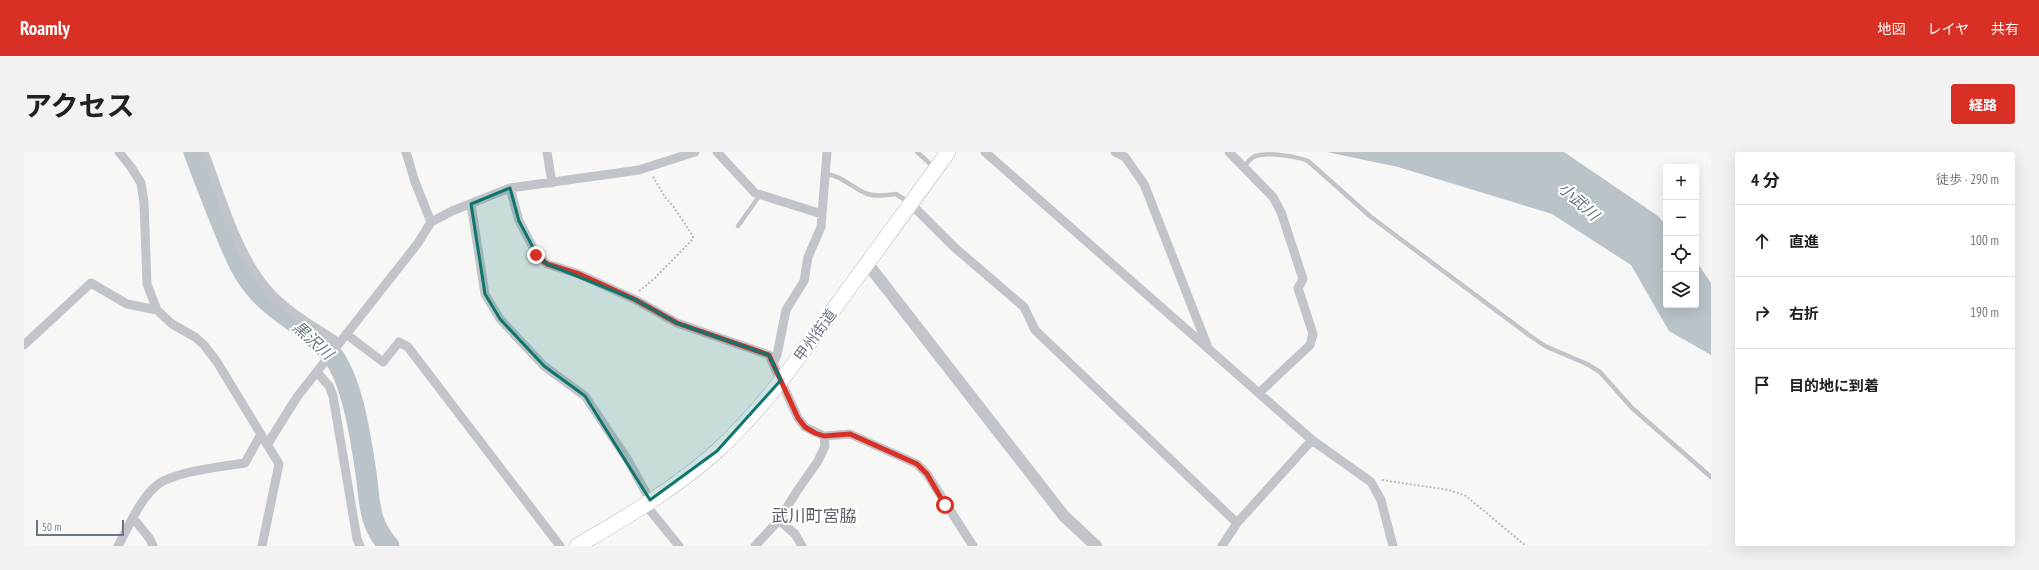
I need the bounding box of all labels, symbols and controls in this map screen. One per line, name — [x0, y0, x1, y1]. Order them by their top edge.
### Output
text: Roamly — [20, 16, 70, 40]
text: 地図 — [1877, 20, 1905, 38]
text: レイヤ — [1927, 20, 1969, 38]
text: 共有 — [1991, 20, 2019, 38]
button: 経路 — [1951, 84, 2015, 124]
text: アクセス — [24, 87, 135, 124]
map controls — [1663, 164, 1699, 308]
button: + — [1663, 164, 1699, 200]
text: 4 分 — [1751, 169, 1780, 191]
text: 徒歩 · 290 m — [1936, 171, 1999, 188]
water label: 小武川 — [1554, 178, 1605, 226]
button: − — [1663, 200, 1699, 236]
icon: ahead — [1751, 230, 1773, 252]
text: 直進 — [1789, 232, 1819, 251]
text: 100 m — [1970, 232, 1999, 249]
button: locate — [1663, 236, 1699, 272]
route end — [527, 246, 545, 264]
button: layers — [1663, 272, 1699, 308]
icon: right — [1751, 302, 1773, 324]
text: 右折 — [1789, 304, 1819, 323]
text: 190 m — [1970, 304, 1999, 321]
street label: 甲州街道 — [790, 305, 840, 365]
water label: 黒沢川 — [288, 317, 339, 365]
icon: arrive — [1751, 374, 1773, 396]
text: 目的地に到着 — [1789, 376, 1879, 395]
route start — [936, 496, 954, 514]
district label: 武川町宮脇 — [772, 505, 857, 527]
scale bar — [36, 518, 124, 537]
text: 50 m — [42, 520, 61, 534]

